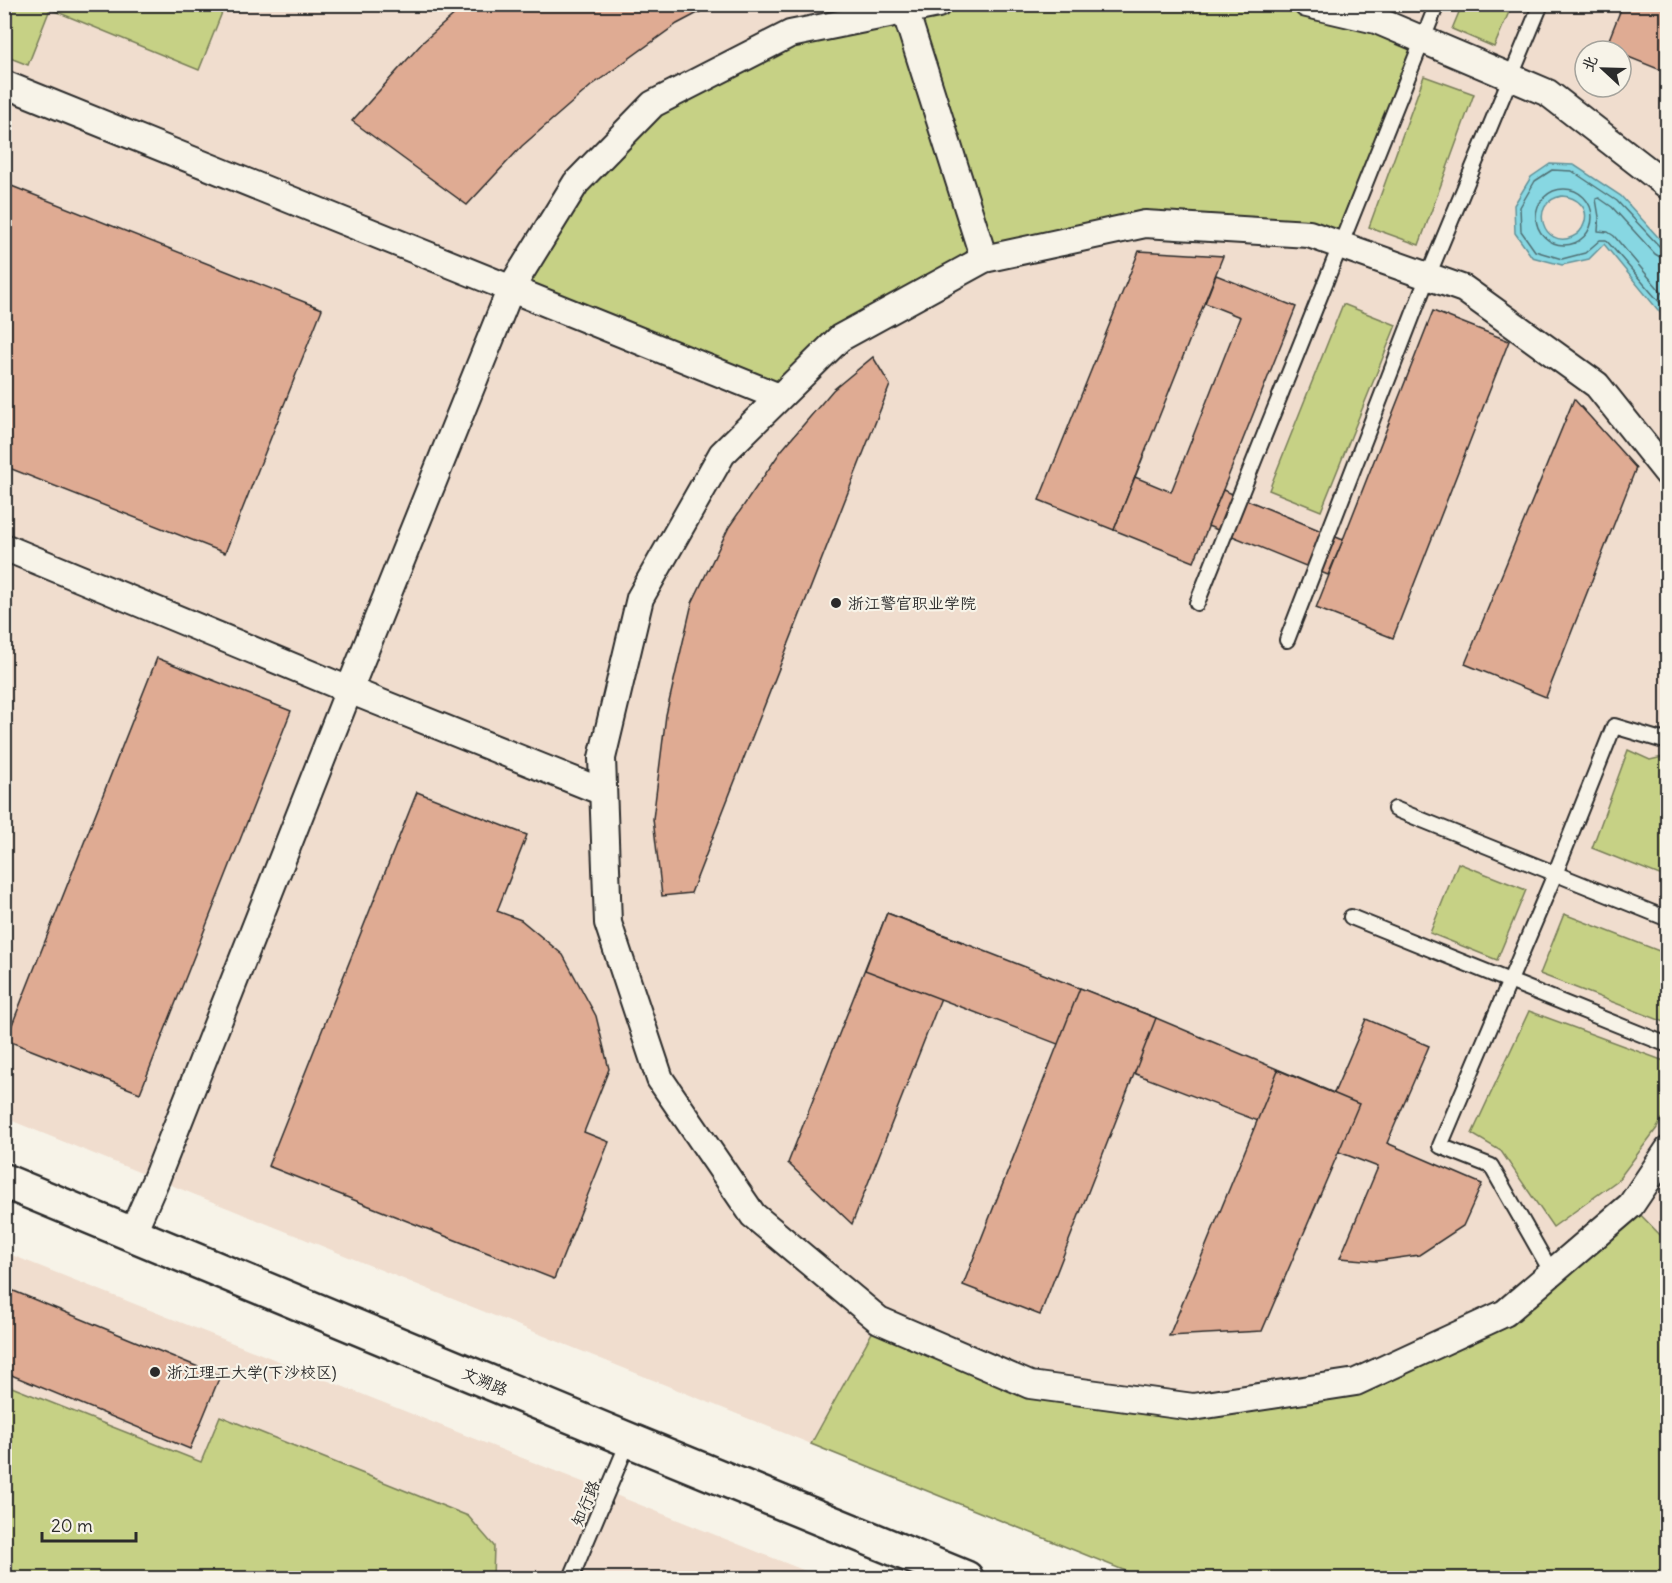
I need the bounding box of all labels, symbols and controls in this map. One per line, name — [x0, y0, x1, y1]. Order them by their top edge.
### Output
north arrow — [1573, 39, 1633, 99]
text: 北 — [1577, 52, 1601, 75]
place label: 浙江警官职业学院 — [848, 593, 976, 613]
marker: 浙江警官职业学院 — [829, 596, 843, 610]
place label: 浙江理工大学(下沙校区) — [167, 1362, 337, 1382]
street label: 文溯路 — [459, 1362, 511, 1400]
marker: 浙江理工大学(下沙校区) — [148, 1365, 162, 1379]
street label: 知行路 — [566, 1477, 604, 1529]
scale bar — [42, 1505, 136, 1543]
text: 20 m — [51, 1514, 93, 1537]

